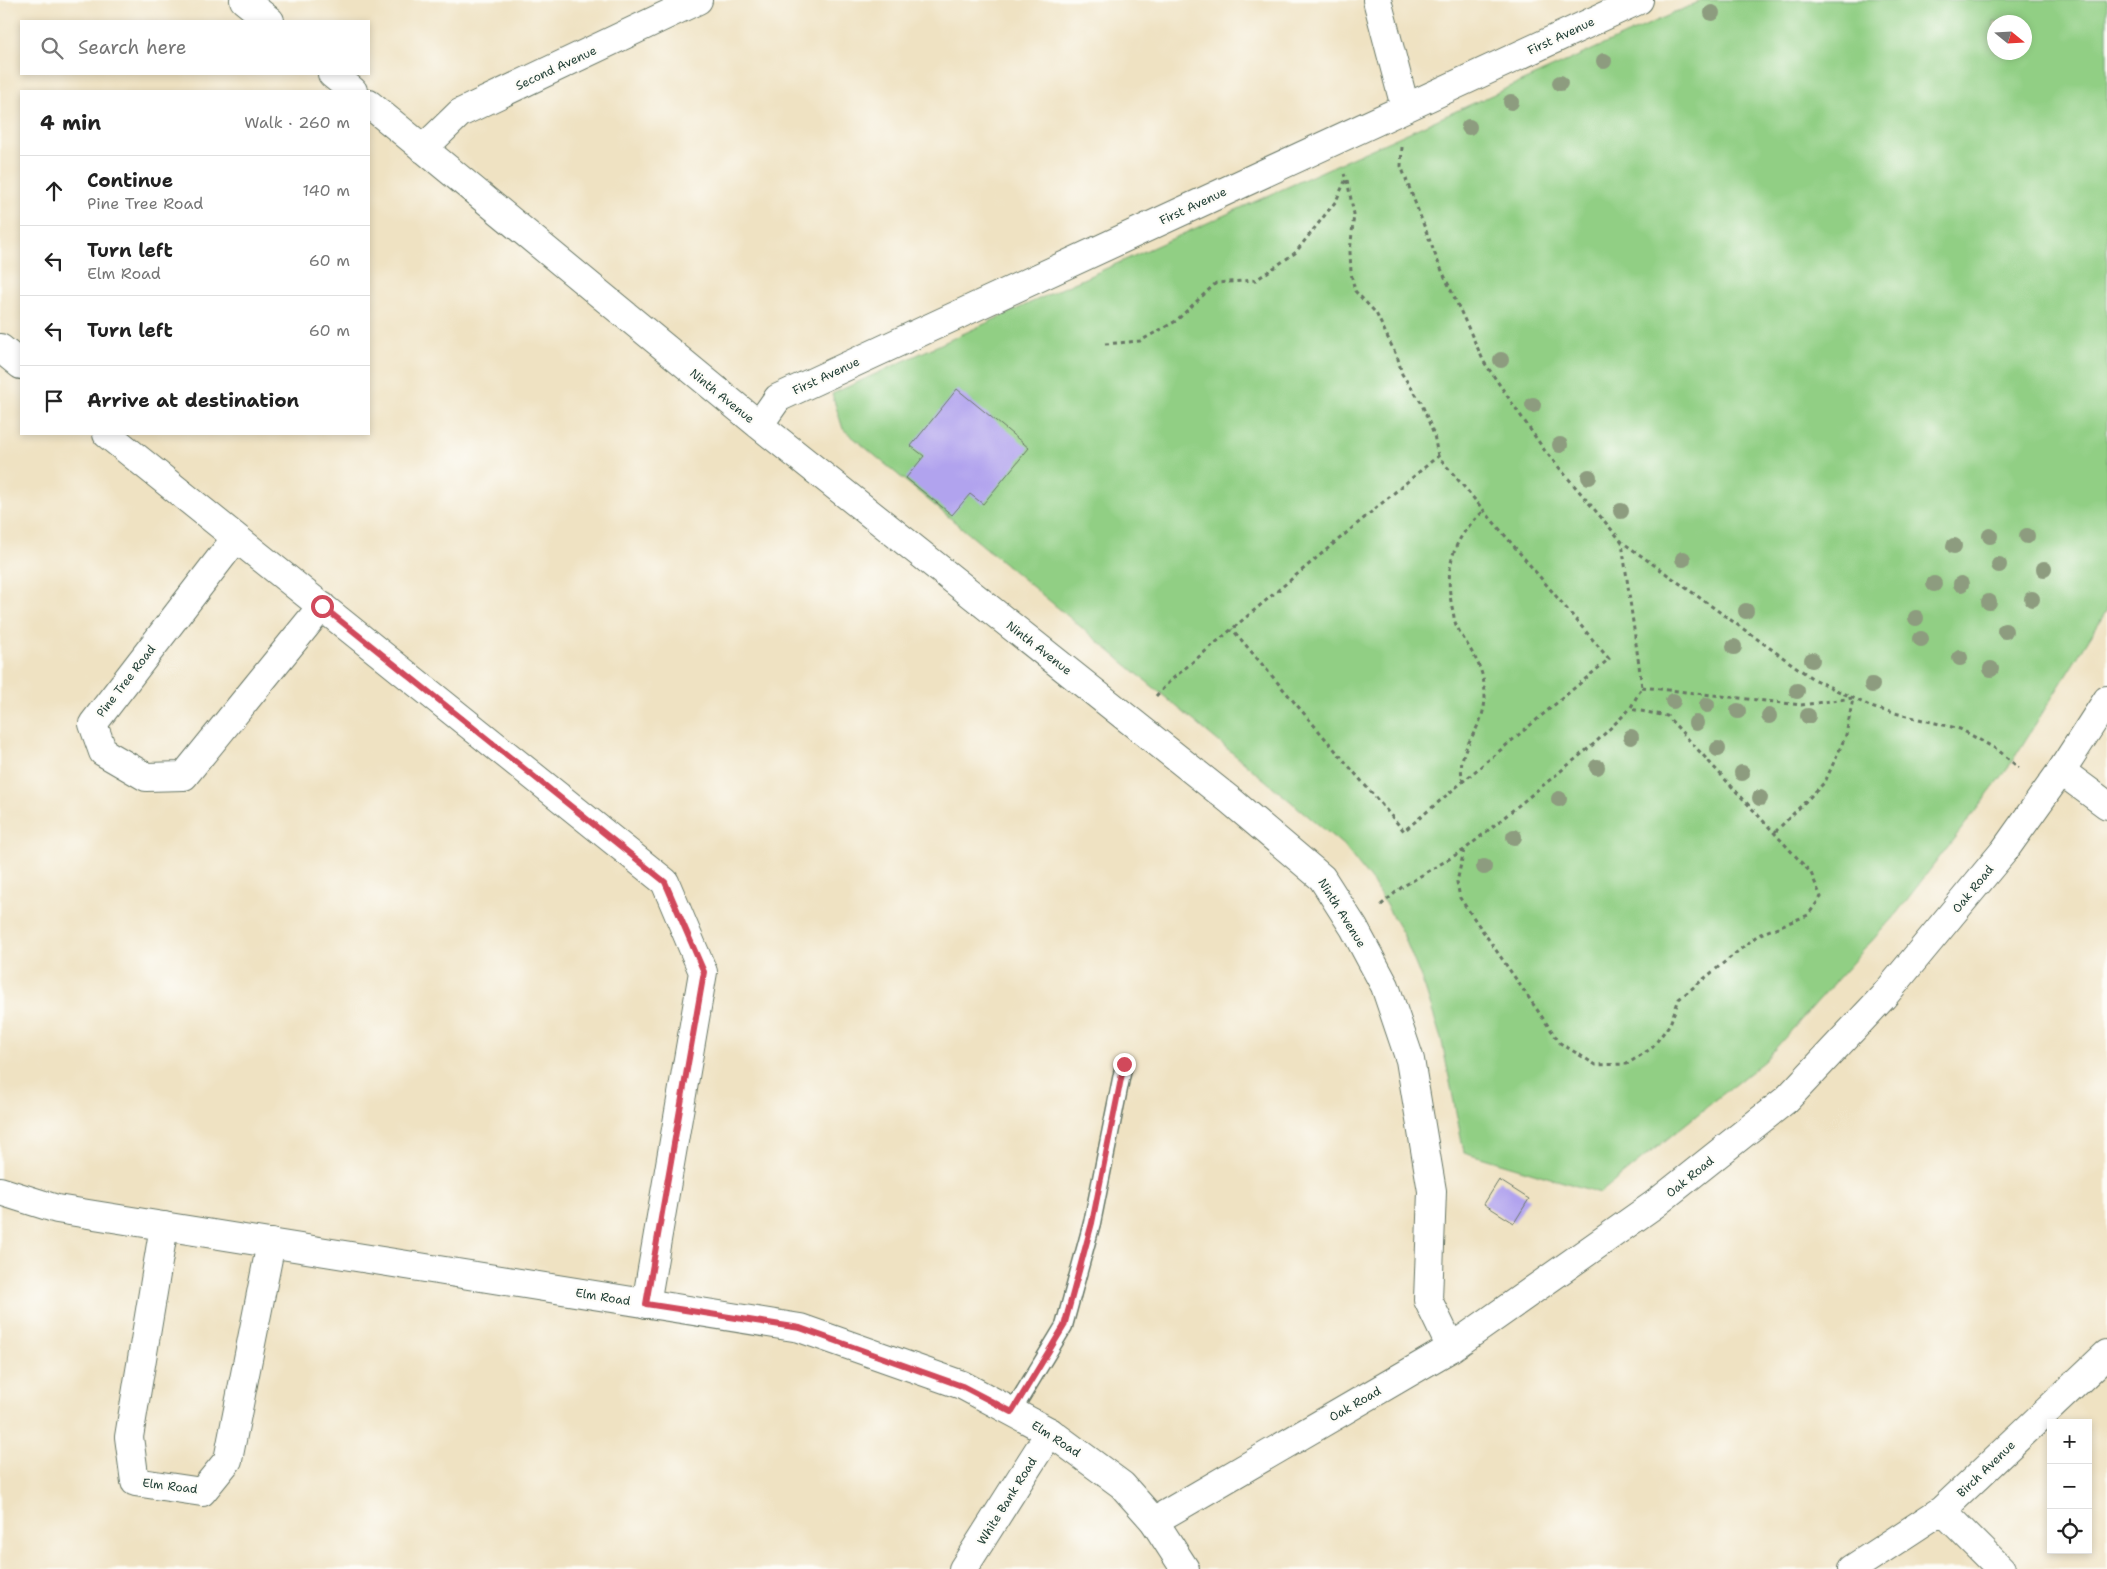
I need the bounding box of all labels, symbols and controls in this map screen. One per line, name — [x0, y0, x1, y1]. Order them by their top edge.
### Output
street label: First Avenue — [1525, 13, 1597, 59]
north arrow — [1987, 15, 2032, 60]
search box — [20, 20, 370, 75]
icon: search — [38, 34, 66, 62]
text: Search here — [78, 35, 187, 60]
street label: Second Avenue — [513, 42, 599, 94]
text: 4 min — [40, 109, 101, 137]
text: Walk · 260 m — [244, 112, 350, 133]
text: Continue — [87, 168, 173, 193]
icon: ahead — [40, 177, 68, 205]
text: 140 m — [303, 180, 350, 201]
street label: First Avenue — [1157, 183, 1229, 229]
text: Pine Tree Road — [87, 193, 203, 214]
text: Turn left — [87, 238, 173, 263]
icon: left — [40, 247, 68, 275]
text: 60 m — [309, 250, 350, 271]
text: Elm Road — [87, 263, 161, 284]
icon: left — [40, 317, 68, 345]
text: Turn left — [87, 318, 173, 343]
text: 60 m — [309, 320, 350, 341]
street label: First Avenue — [790, 353, 862, 399]
street label: Ninth Avenue — [686, 365, 758, 427]
icon: arrive — [40, 387, 68, 415]
text: Arrive at destination — [87, 388, 299, 413]
route start — [311, 595, 334, 618]
street label: Ninth Avenue — [1003, 618, 1075, 679]
street label: Pine Tree Road — [93, 641, 159, 720]
street label: Oak Road — [1949, 861, 1997, 916]
street label: Ninth Avenue — [1314, 875, 1370, 951]
route end — [1113, 1053, 1136, 1076]
street label: Oak Road — [1663, 1153, 1718, 1201]
street label: Elm Road — [574, 1285, 632, 1309]
street label: Oak Road — [1326, 1383, 1384, 1425]
street label: Elm Road — [1028, 1417, 1084, 1461]
map controls — [2047, 1419, 2092, 1554]
button: + — [2047, 1419, 2092, 1464]
street label: Birch Avenue — [1953, 1437, 2019, 1501]
street label: White Bank Road — [974, 1454, 1041, 1548]
button: − — [2047, 1464, 2092, 1509]
street label: Elm Road — [141, 1475, 199, 1497]
button: locate — [2047, 1509, 2092, 1554]

